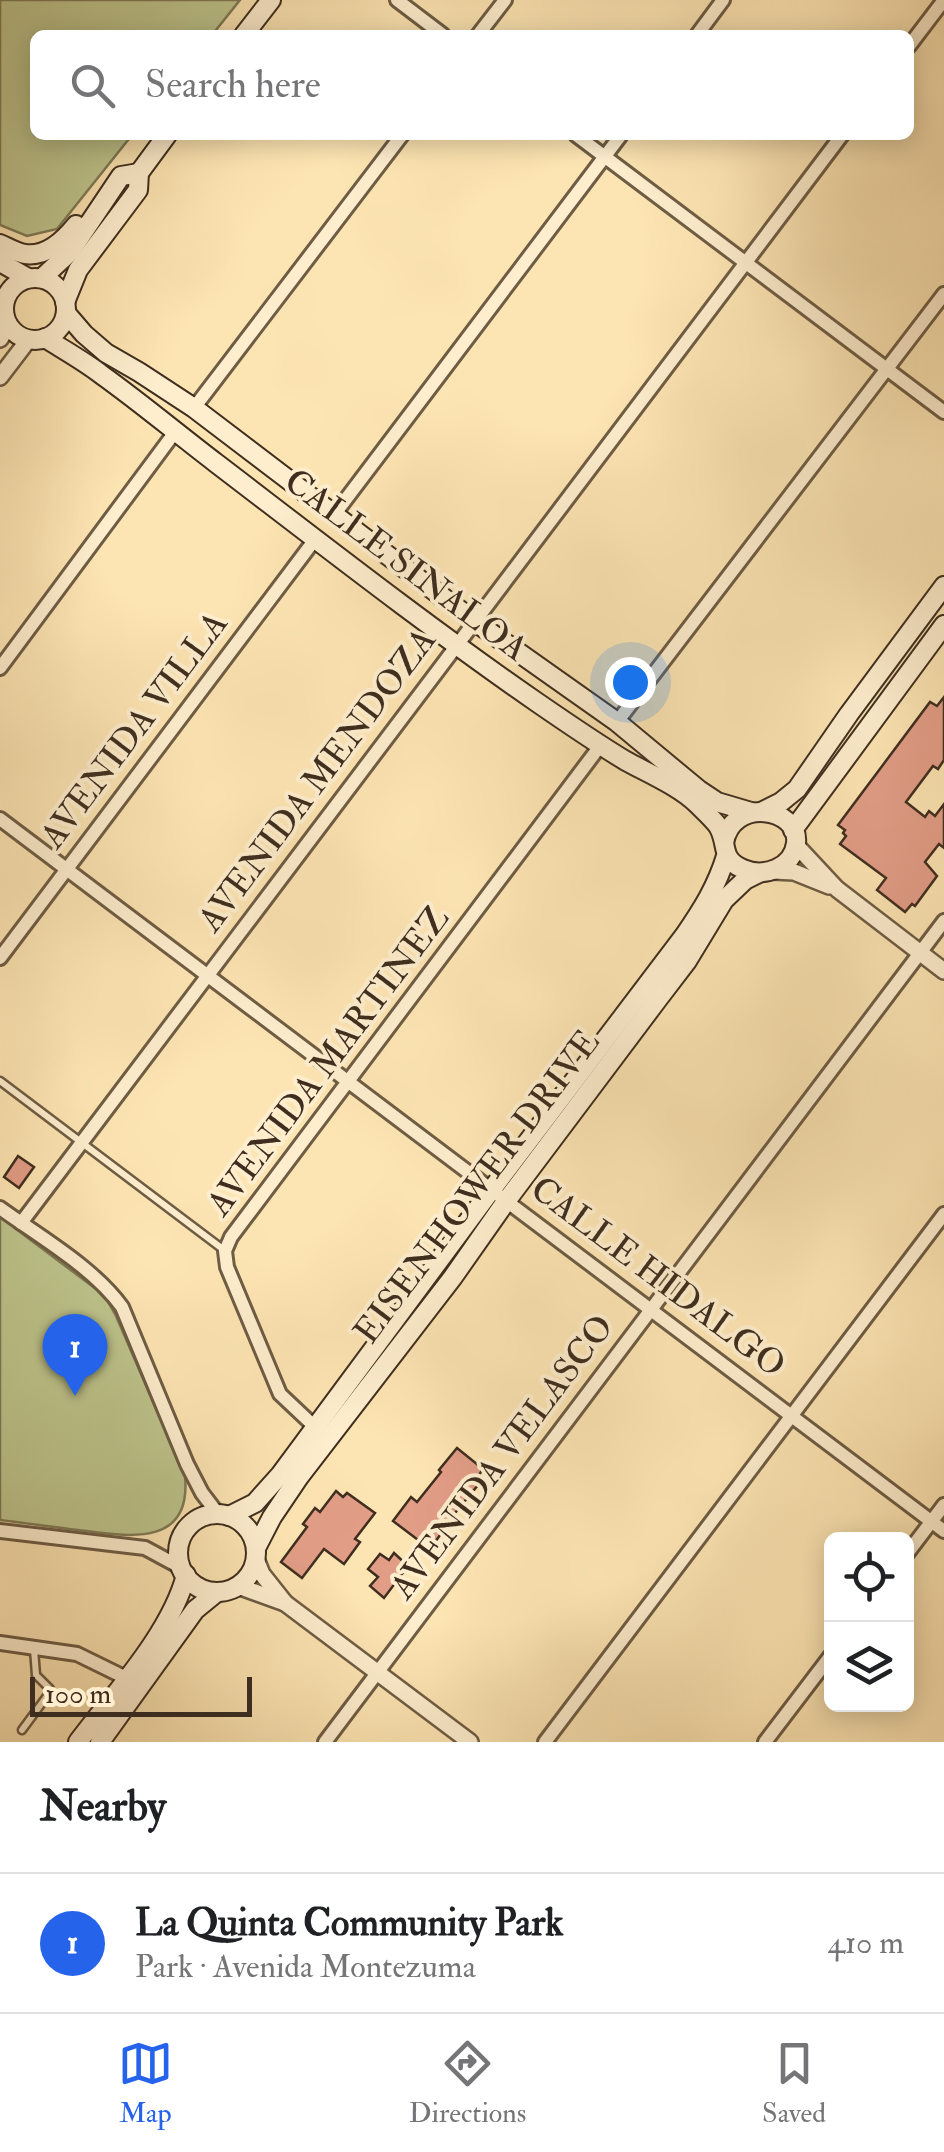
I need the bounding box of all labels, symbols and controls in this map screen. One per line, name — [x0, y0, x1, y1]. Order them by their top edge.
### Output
search box — [30, 30, 914, 140]
icon: search — [65, 58, 120, 113]
text: Search here — [145, 61, 321, 109]
street label: CALLE SINALOA — [276, 459, 536, 671]
street label: AVENIDA VILLA — [30, 603, 237, 858]
street label: AVENIDA MENDOZA — [188, 619, 446, 941]
your location — [605, 657, 656, 708]
street label: AVENIDA MARTINEZ — [197, 897, 459, 1225]
street label: EISENHOWER DRIVE — [345, 1021, 609, 1353]
street label: CALLE HIDALGO — [522, 1167, 794, 1387]
street label: AVENIDA VELASCO — [380, 1306, 623, 1609]
pin: 1 — [42, 1314, 108, 1396]
map controls — [824, 1532, 914, 1712]
button: locate — [824, 1532, 914, 1622]
button: layers — [824, 1622, 914, 1712]
scale bar — [30, 1672, 252, 1716]
text: 100 m — [45, 1677, 111, 1712]
text: Nearby — [40, 1781, 166, 1833]
text: La Quinta Community Park — [135, 1899, 563, 1947]
text: 1 — [67, 1923, 78, 1963]
text: 410 m — [828, 1923, 904, 1963]
text: Park · Avenida Montezuma — [135, 1947, 476, 1987]
tab: Map — [118, 2036, 173, 2131]
tab: Directions — [409, 2036, 526, 2131]
tab: Saved — [762, 2036, 826, 2131]

